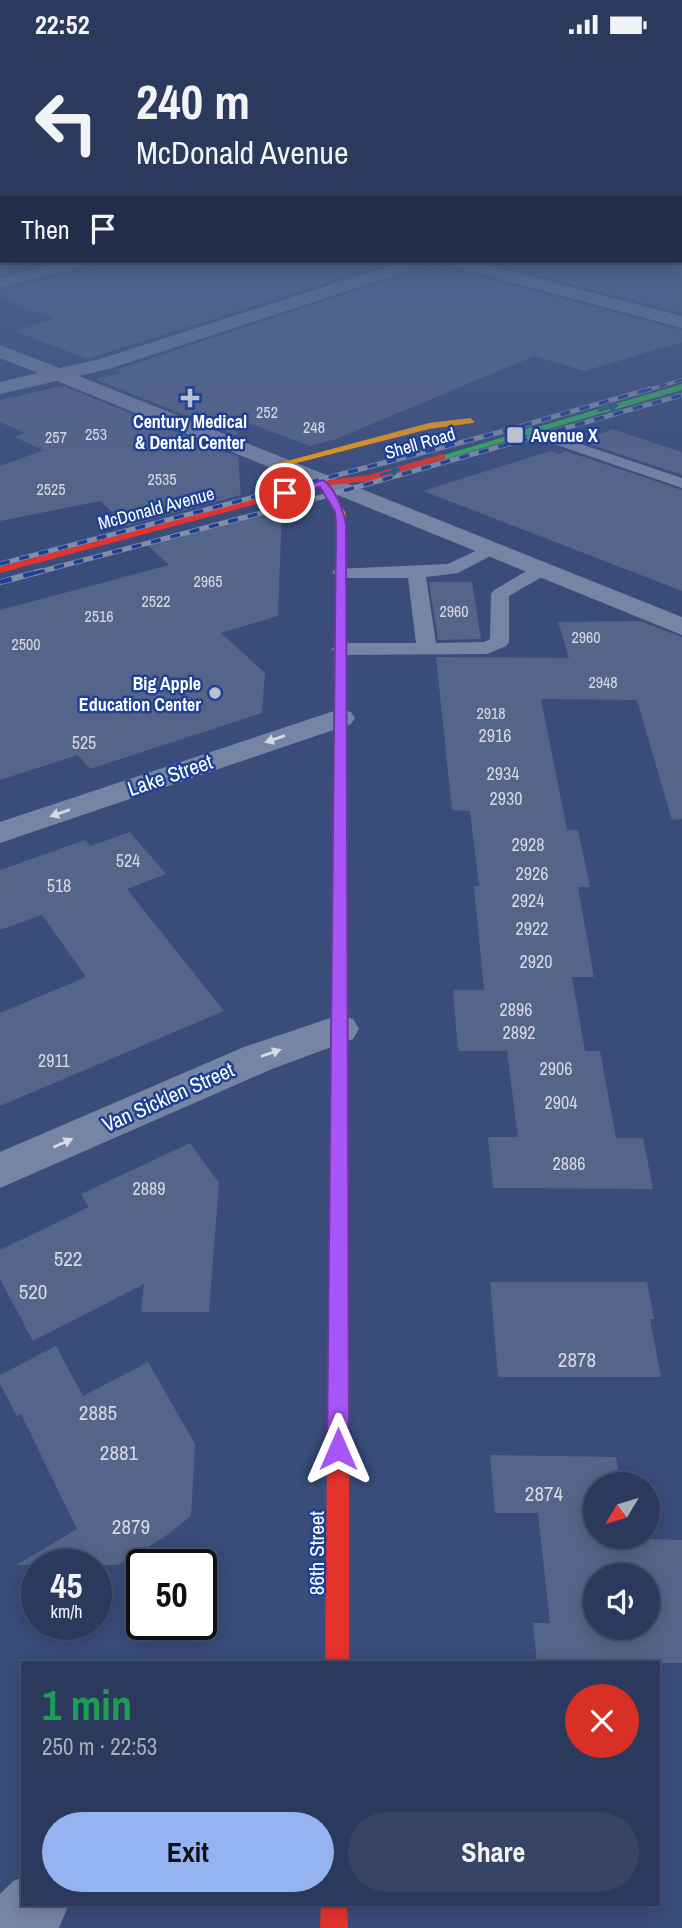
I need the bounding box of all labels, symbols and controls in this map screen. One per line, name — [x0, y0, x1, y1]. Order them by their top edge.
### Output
text: 22:52 — [35, 7, 90, 42]
text: 240 m — [136, 68, 250, 134]
icon: left — [21, 77, 112, 168]
text: McDonald Avenue — [136, 131, 349, 174]
icon: arrive — [84, 210, 122, 248]
text: Then — [21, 212, 70, 247]
marker: Century Medical & Dental Center — [180, 388, 200, 408]
house number: 252 — [256, 401, 278, 423]
one-way arrow — [598, 403, 619, 413]
place label: Century Medical & Dental Center — [133, 409, 247, 455]
house number: 248 — [303, 416, 325, 438]
street label: Shell Road — [382, 421, 458, 465]
house number: 253 — [85, 423, 107, 445]
place label: Avenue X — [531, 423, 598, 448]
marker: Avenue X — [505, 425, 525, 445]
house number: 257 — [45, 426, 67, 448]
pin — [255, 463, 315, 523]
one-way arrow — [379, 466, 401, 477]
house number: 2535 — [147, 468, 177, 490]
icon: arrive — [266, 474, 304, 512]
house number: 2525 — [36, 478, 66, 500]
street label: McDonald Avenue — [95, 480, 217, 536]
house number: 2965 — [193, 570, 223, 592]
house number: 2522 — [141, 590, 171, 612]
house number: 2960 — [439, 600, 469, 622]
house number: 2516 — [84, 605, 114, 627]
house number: 2960 — [571, 626, 601, 648]
house number: 2500 — [11, 633, 41, 655]
place label: Big Apple Education Center — [79, 671, 201, 717]
house number: 2948 — [588, 671, 618, 693]
marker: Big Apple Education Center — [207, 685, 223, 701]
house number: 2918 — [476, 702, 506, 724]
house number: 2916 — [479, 723, 511, 748]
house number: 525 — [72, 730, 96, 755]
one-way arrow — [265, 734, 286, 745]
street label: Lake Street — [124, 747, 217, 803]
house number: 2934 — [487, 761, 519, 786]
house number: 2930 — [490, 786, 522, 811]
one-way arrow — [50, 808, 71, 819]
house number: 2928 — [512, 832, 544, 857]
house number: 524 — [116, 848, 140, 873]
house number: 2926 — [516, 861, 548, 886]
house number: 518 — [47, 873, 71, 898]
house number: 2924 — [512, 888, 544, 913]
house number: 2922 — [516, 916, 548, 941]
house number: 2920 — [520, 949, 552, 974]
house number: 2896 — [500, 997, 532, 1022]
house number: 2892 — [503, 1020, 535, 1045]
one-way arrow — [261, 1047, 282, 1058]
house number: 2911 — [38, 1048, 71, 1073]
street label: Van Sicklen Street — [98, 1055, 239, 1139]
house number: 2906 — [540, 1056, 572, 1081]
house number: 2904 — [545, 1090, 577, 1115]
one-way arrow — [52, 1138, 73, 1149]
house number: 2886 — [553, 1151, 585, 1176]
house number: 2889 — [133, 1176, 165, 1201]
house number: 522 — [54, 1244, 82, 1273]
house number: 520 — [19, 1277, 47, 1306]
house number: 2878 — [558, 1345, 596, 1374]
house number: 2885 — [79, 1398, 117, 1427]
position arrow — [301, 1412, 375, 1486]
house number: 2881 — [100, 1438, 139, 1467]
north arrow — [583, 1472, 660, 1549]
map controls — [583, 1472, 660, 1640]
house number: 2874 — [525, 1479, 564, 1508]
street label: 86th Street — [302, 1511, 331, 1595]
house number: 2879 — [112, 1512, 150, 1541]
speed limit sign: 50 — [126, 1549, 217, 1640]
text: 45 — [51, 1562, 82, 1609]
button: sound — [583, 1563, 660, 1640]
text: km/h — [51, 1599, 83, 1624]
text: 1 min — [42, 1677, 132, 1733]
button: close — [565, 1684, 639, 1758]
text: 250 m · 22:53 — [42, 1731, 157, 1762]
button: Exit — [42, 1812, 334, 1892]
button: Share — [348, 1812, 639, 1892]

